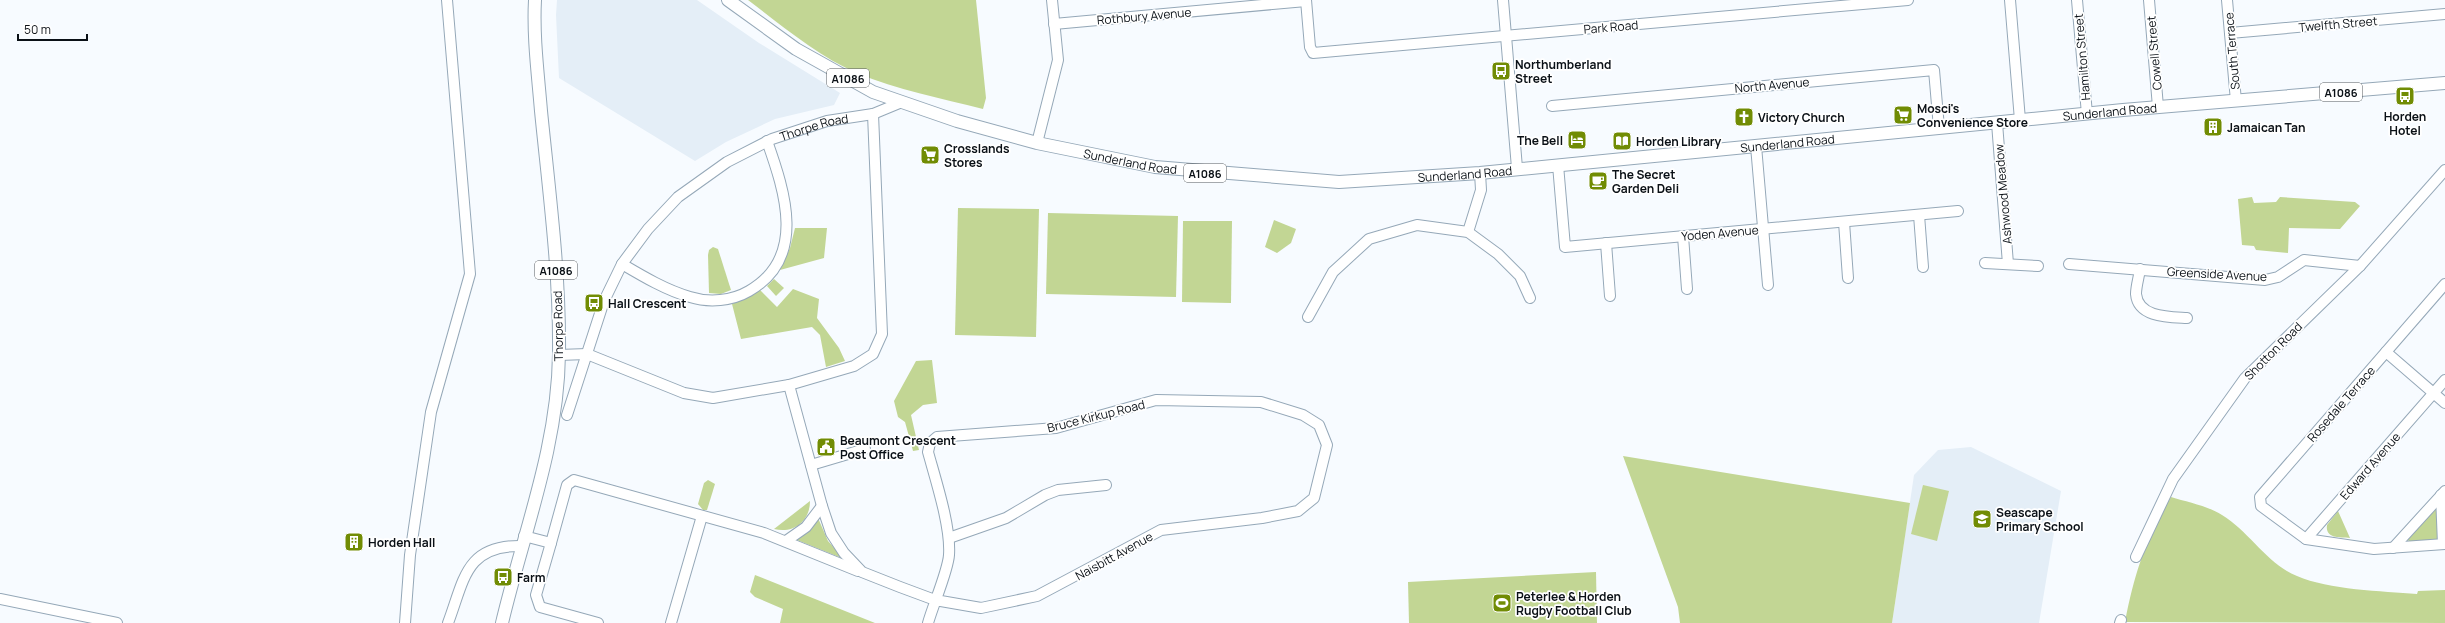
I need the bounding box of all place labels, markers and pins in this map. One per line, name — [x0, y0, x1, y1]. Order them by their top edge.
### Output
place label: Northumberland Street — [1515, 56, 1611, 87]
bus stop icon: Northumberland Street — [1490, 60, 1512, 82]
bus stop icon: Horden Hotel — [2394, 85, 2416, 107]
place label: Mosci's Convenience Store — [1917, 100, 2028, 131]
supermarket icon: Mosci's Convenience Store — [1892, 104, 1914, 126]
church icon: Victory Church — [1733, 106, 1755, 128]
place label: Horden Hotel — [2384, 108, 2426, 139]
place label: Victory Church — [1758, 109, 1845, 126]
building icon: Jamaican Tan — [2202, 116, 2224, 138]
place label: Jamaican Tan — [2227, 119, 2305, 136]
hotel icon: The Bell — [1566, 129, 1588, 151]
library icon: Horden Library — [1611, 130, 1633, 152]
place label: The Bell — [1517, 132, 1563, 149]
place label: Horden Library — [1636, 133, 1721, 150]
place label: Crosslands Stores — [944, 140, 1010, 171]
supermarket icon: Crosslands Stores — [919, 144, 941, 166]
place label: The Secret Garden Deli — [1612, 166, 1679, 197]
cafe icon: The Secret Garden Deli — [1587, 170, 1609, 192]
bus stop icon: Hall Crescent — [583, 292, 605, 314]
place label: Hall Crescent — [608, 295, 686, 312]
place label: Beaumont Crescent Post Office — [840, 432, 956, 463]
public building icon: Beaumont Crescent Post Office — [815, 436, 837, 458]
place label: Seascape Primary School — [1996, 504, 2084, 535]
school or university icon: Seascape Primary School — [1971, 508, 1993, 530]
building icon: Horden Hall — [343, 531, 365, 553]
place label: Horden Hall — [368, 534, 435, 551]
bus stop icon: Farm — [492, 566, 514, 588]
place label: Farm — [517, 569, 546, 586]
place label: Peterlee & Horden Rugby Football Club — [1516, 588, 1632, 619]
sports icon: Peterlee & Horden Rugby Football Club — [1491, 592, 1513, 614]

